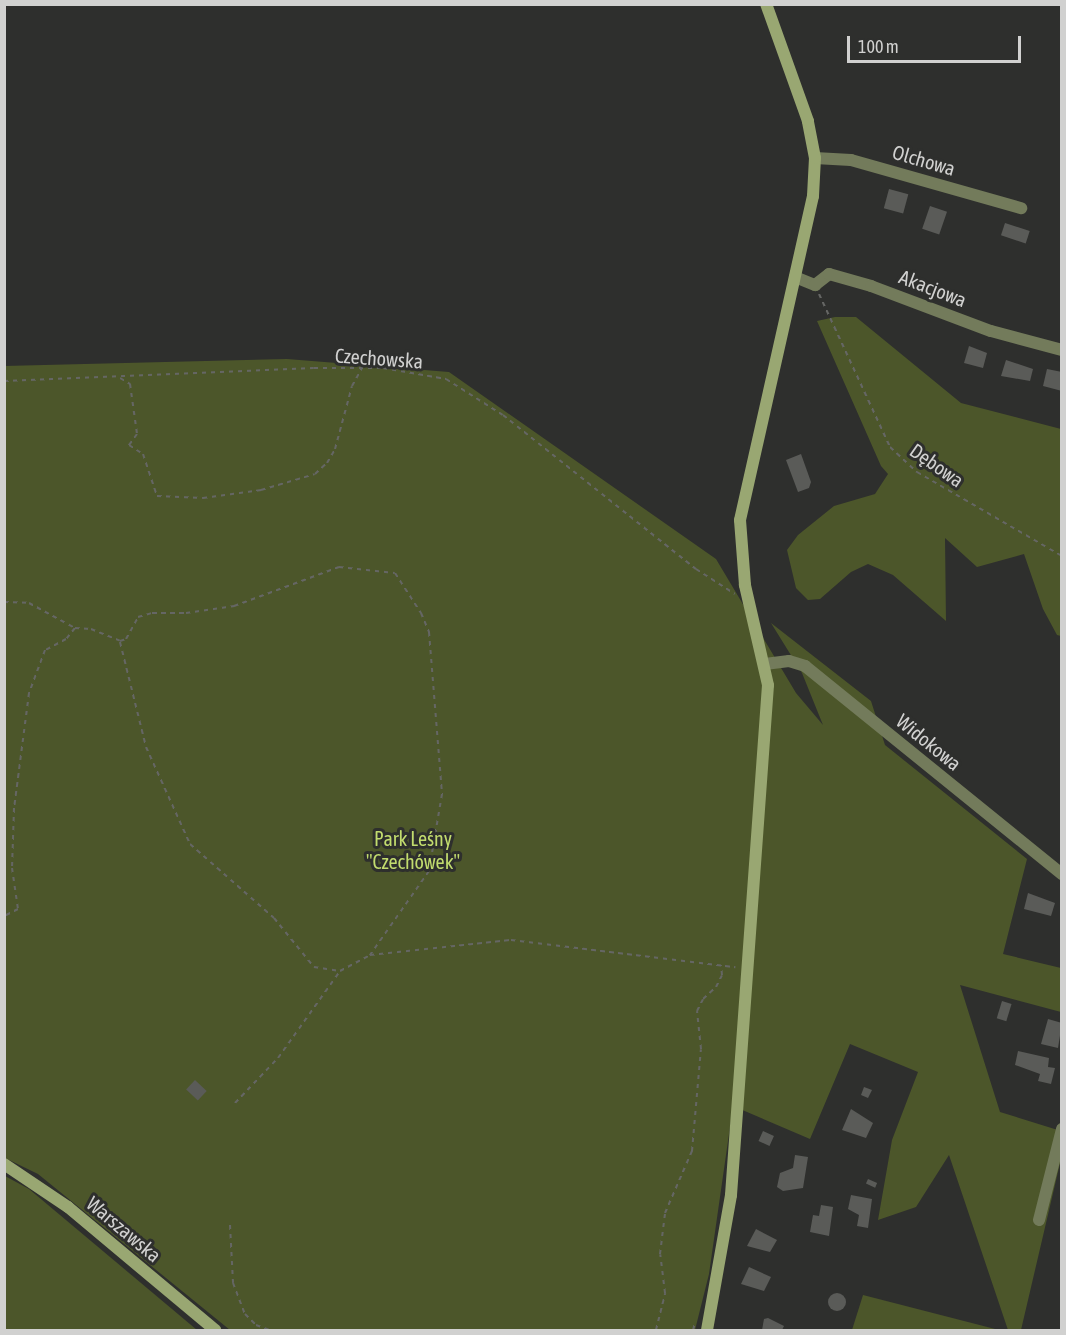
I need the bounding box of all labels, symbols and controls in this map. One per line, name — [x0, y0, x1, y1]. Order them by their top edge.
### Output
scale bar — [850, 24, 1024, 62]
text: 100 m — [858, 36, 899, 57]
street label: Olchowa — [890, 140, 958, 180]
street label: Akacjowa — [896, 264, 970, 312]
street label: Czechowska — [334, 343, 424, 373]
street label: Dębowa — [906, 438, 968, 492]
street label: Widokowa — [892, 709, 966, 775]
park label: Park Leśny "Czechówek" — [366, 826, 460, 873]
street label: Warszawska — [82, 1191, 166, 1267]

